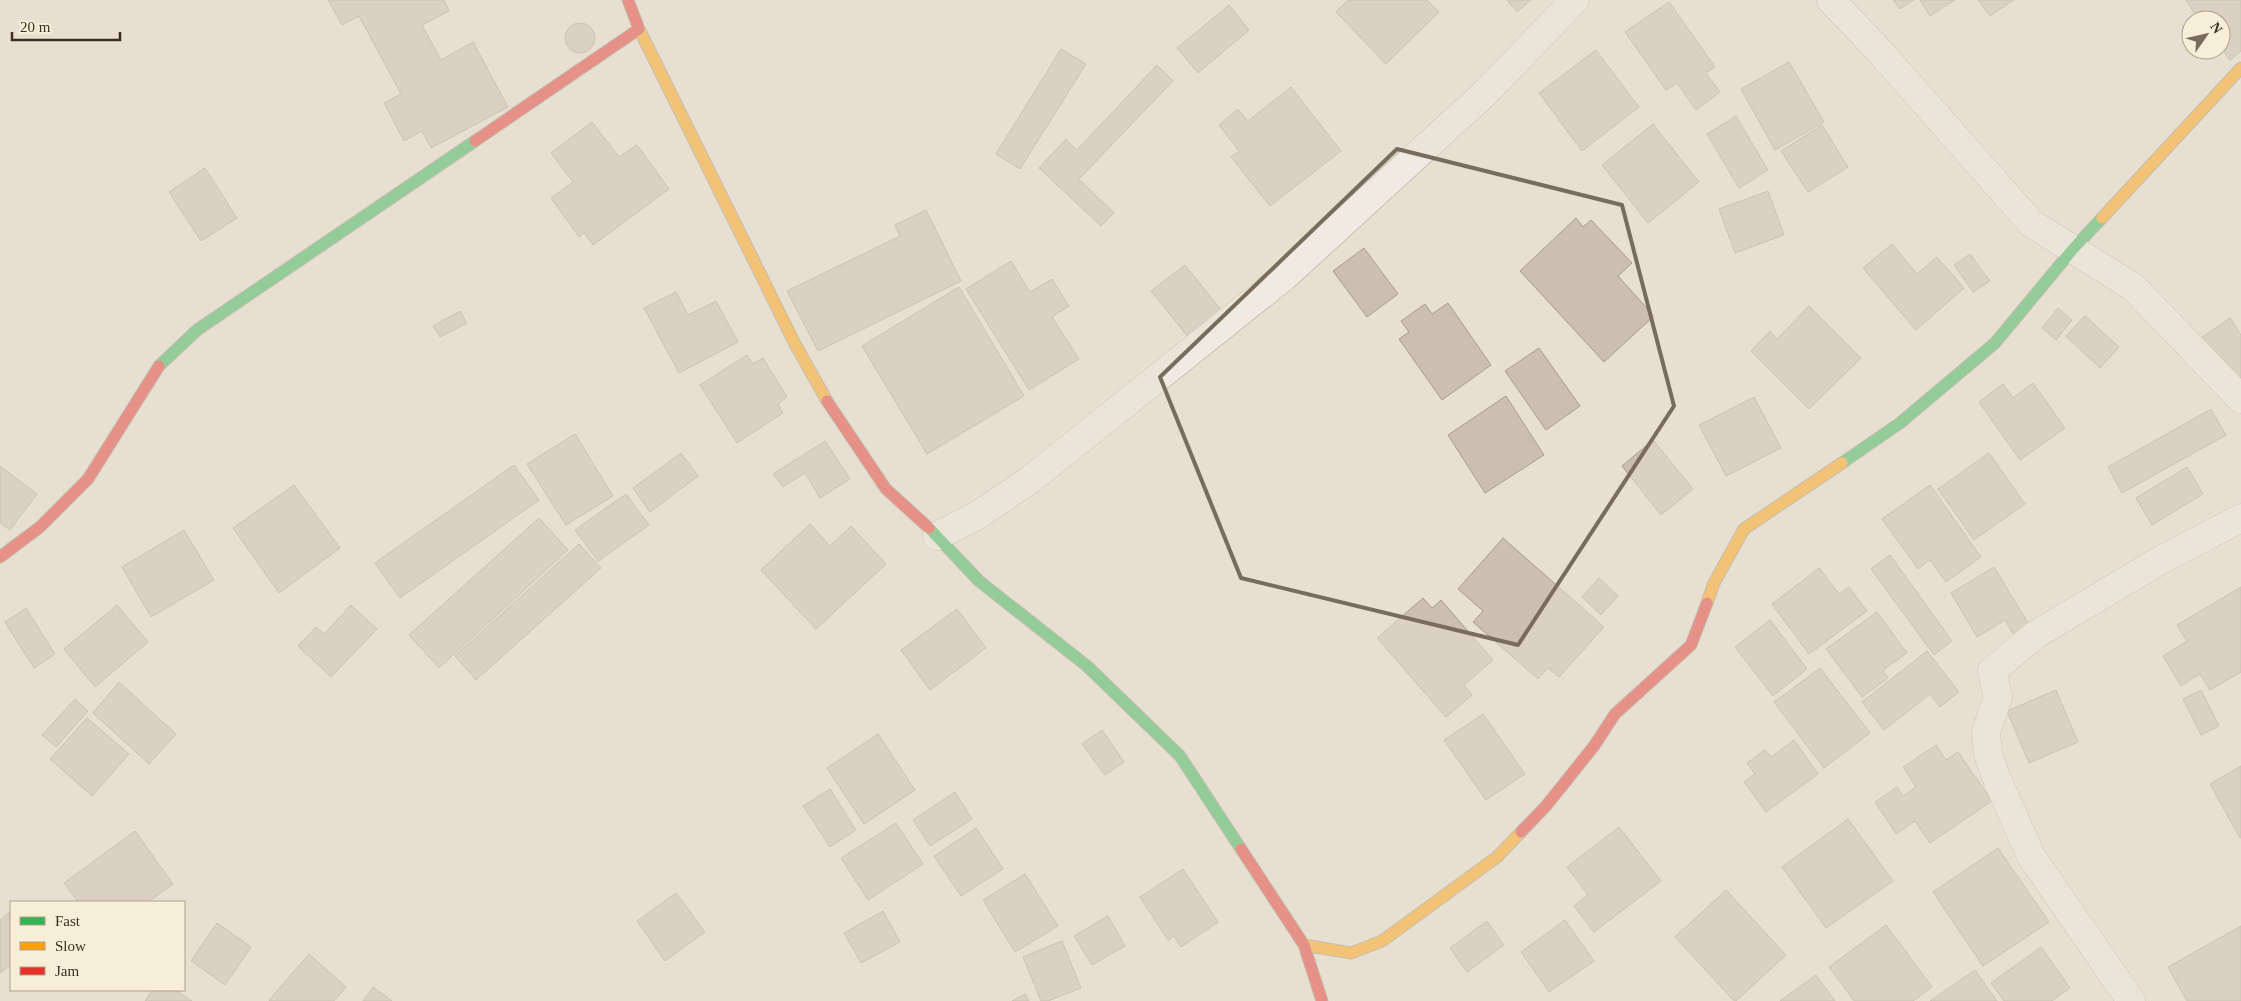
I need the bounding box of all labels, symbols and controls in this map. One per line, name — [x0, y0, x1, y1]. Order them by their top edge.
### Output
scale bar — [12, 10, 120, 42]
north arrow — [2181, 10, 2231, 60]
text: 20 m — [20, 19, 51, 35]
text: N — [2207, 20, 2225, 36]
legend — [10, 901, 185, 991]
text: Fast — [55, 913, 81, 929]
text: Slow — [55, 938, 86, 954]
text: Jam — [55, 963, 79, 979]

